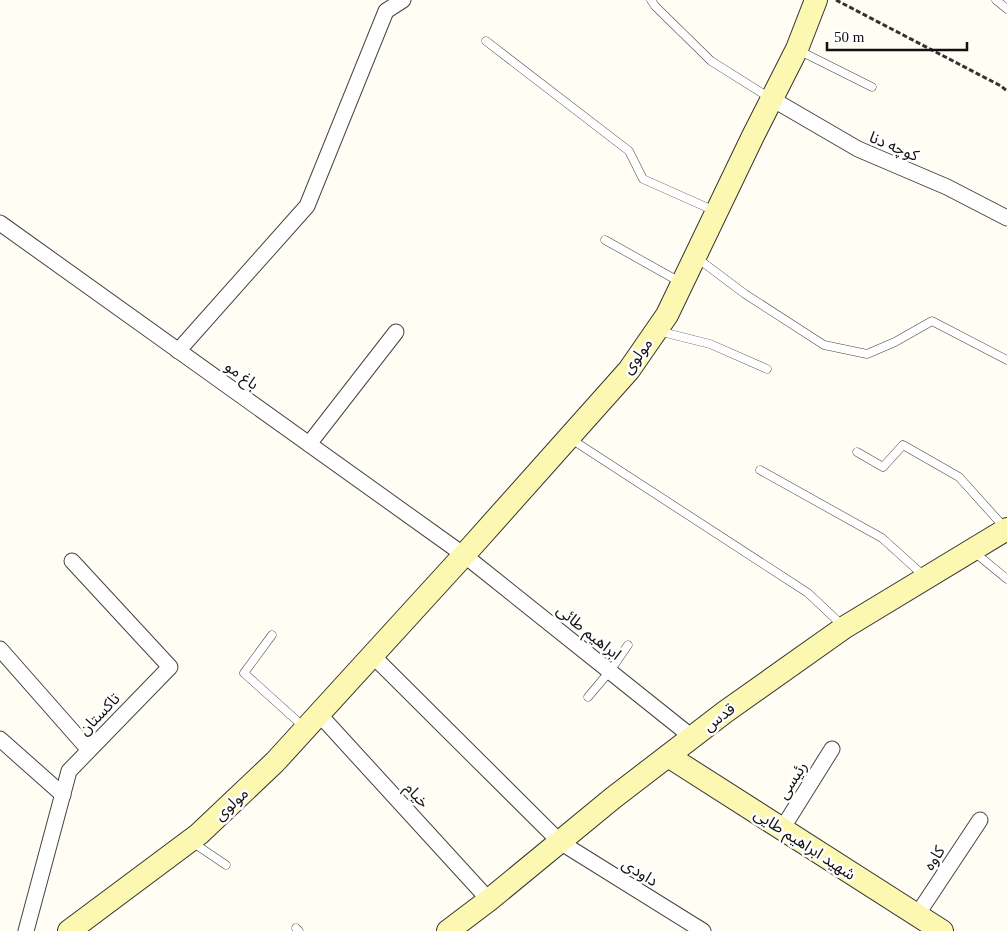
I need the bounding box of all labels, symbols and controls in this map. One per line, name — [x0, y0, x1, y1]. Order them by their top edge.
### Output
scale bar — [827, 20, 967, 52]
text: 50 m — [834, 29, 865, 45]
street label: کوچه دنا — [866, 128, 922, 166]
street label: مولوی — [618, 335, 656, 378]
street label: باغ مو — [220, 357, 262, 396]
street label: ابراهیم طائی — [551, 601, 624, 666]
street label: تاکستان — [75, 689, 124, 739]
street label: قدس — [700, 700, 739, 735]
street label: رئیسی — [774, 758, 811, 802]
street label: خیام — [398, 779, 433, 814]
street label: مولوی — [211, 784, 252, 825]
street label: شهید ابراهیم طایی — [749, 805, 859, 886]
street label: کاوه — [920, 843, 949, 874]
street label: داودی — [619, 855, 661, 890]

